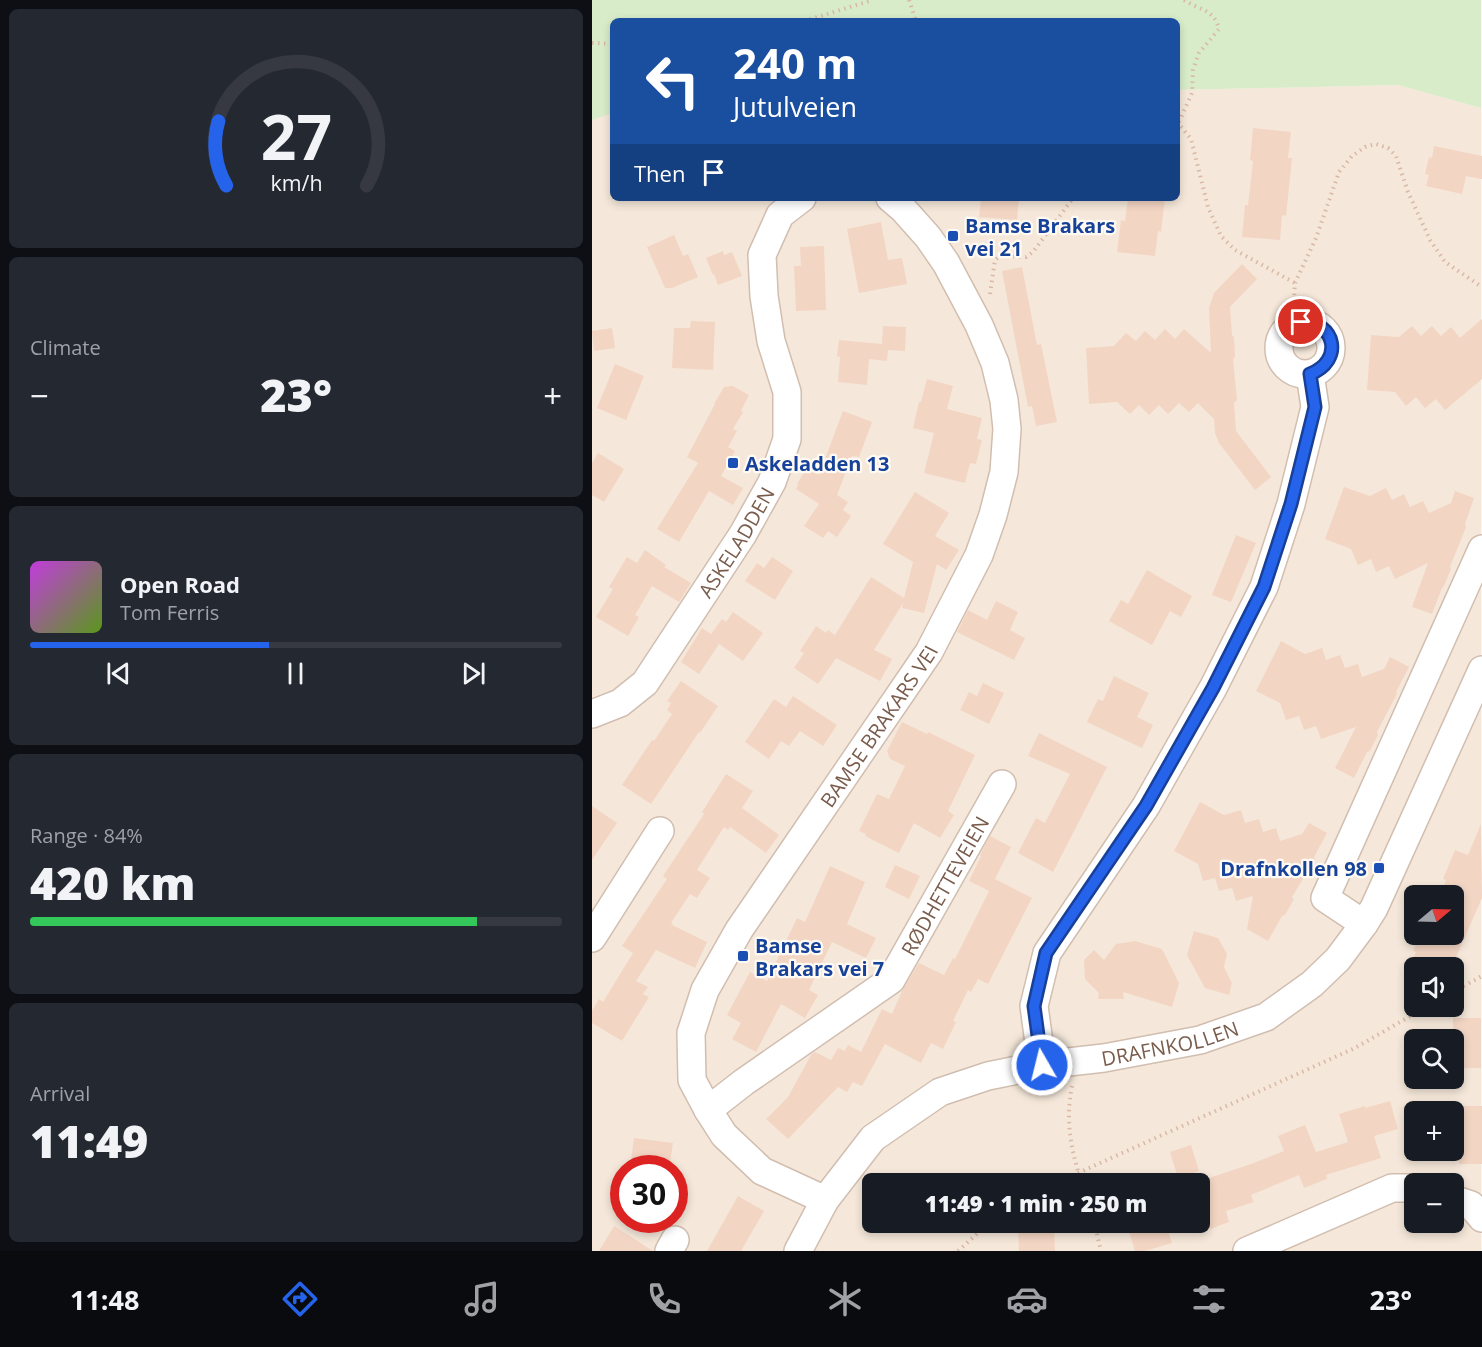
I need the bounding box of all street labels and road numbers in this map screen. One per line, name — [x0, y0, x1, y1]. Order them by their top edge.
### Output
street label: ASKELADDEN — [692, 482, 780, 602]
street label: BAMSE BRAKARS VEI — [814, 640, 944, 812]
street label: RØDHETTEVEIEN — [894, 811, 995, 960]
street label: DRAFNKOLLEN — [1099, 1014, 1242, 1072]

